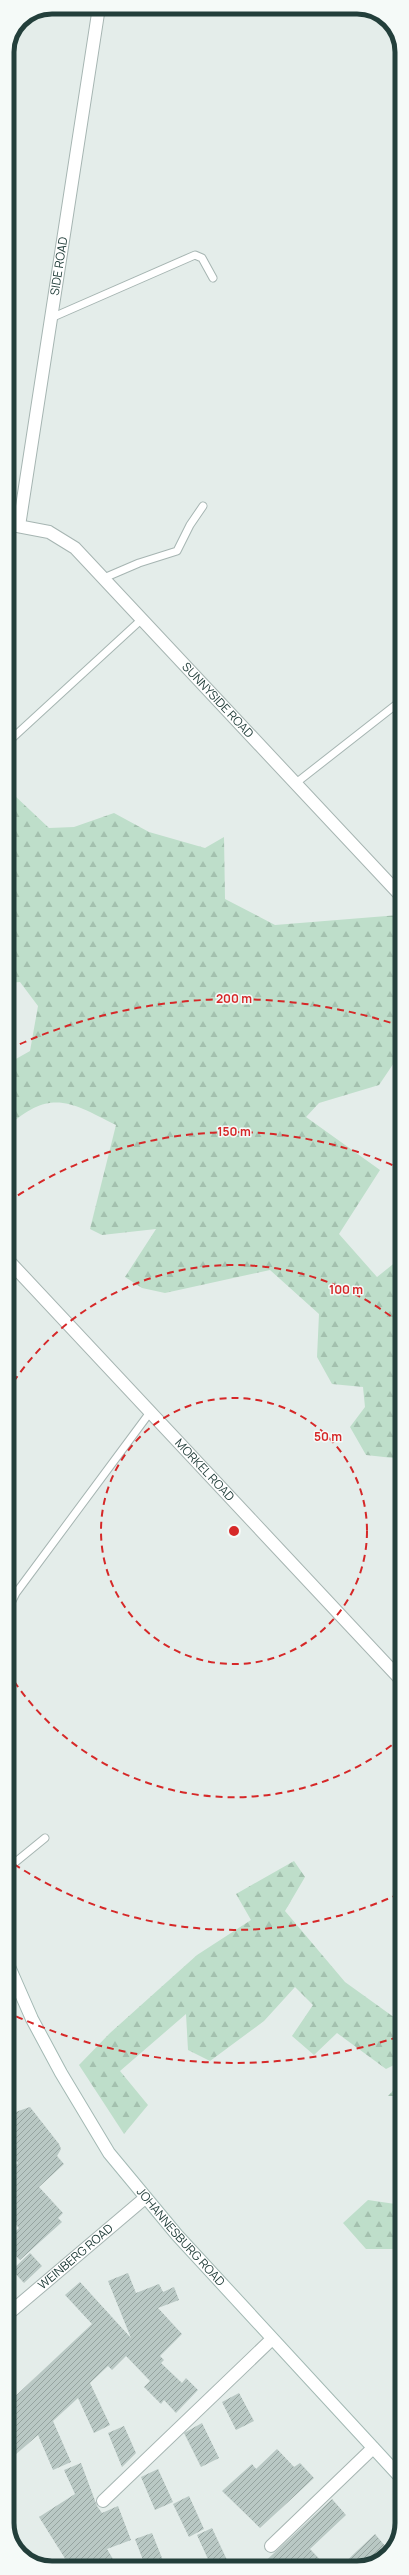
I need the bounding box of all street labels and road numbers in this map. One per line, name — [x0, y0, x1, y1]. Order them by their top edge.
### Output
street label: SIDE ROAD — [46, 235, 71, 297]
street label: SUNNYSIDE ROAD — [178, 658, 258, 741]
street label: MORKEL ROAD — [171, 1435, 238, 1505]
street label: JOHANNESBURG ROAD — [133, 2183, 229, 2290]
street label: WEINBERG ROAD — [34, 2220, 116, 2293]

